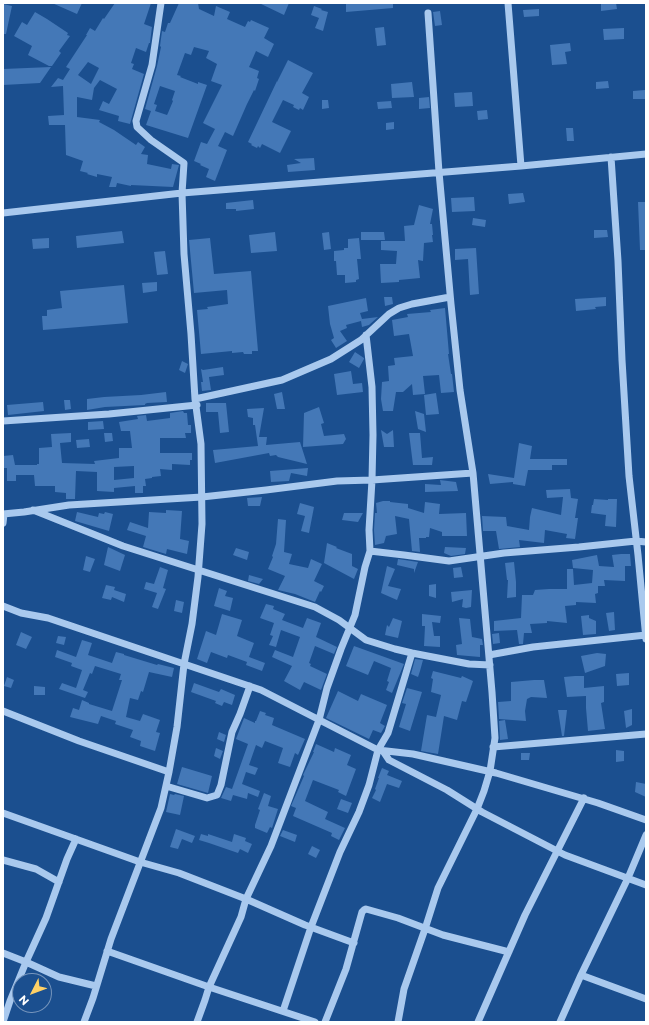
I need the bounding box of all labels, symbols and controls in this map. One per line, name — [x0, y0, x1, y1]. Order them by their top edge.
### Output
north arrow — [12, 973, 52, 1013]
text: N — [16, 992, 32, 1008]

